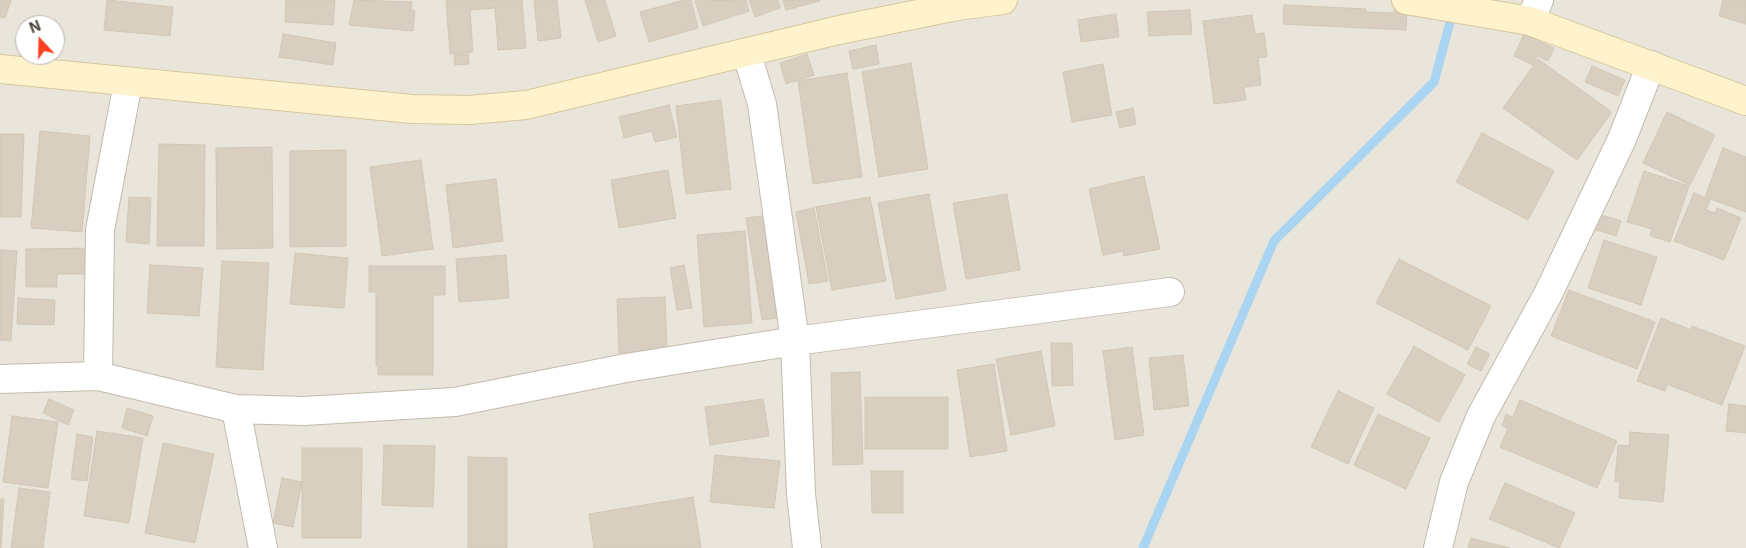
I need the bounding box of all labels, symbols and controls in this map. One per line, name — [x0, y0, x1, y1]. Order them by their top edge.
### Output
north arrow — [15, 15, 65, 65]
text: N — [27, 17, 43, 36]

